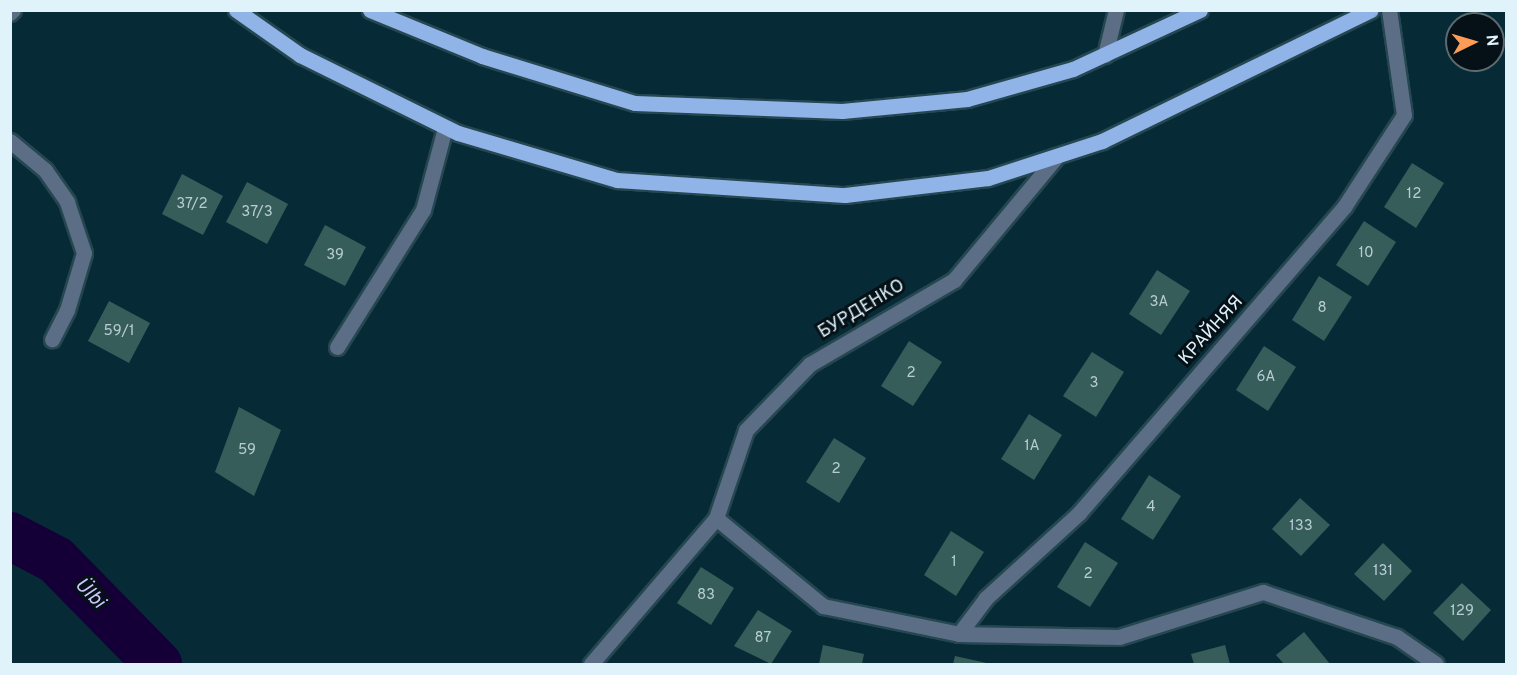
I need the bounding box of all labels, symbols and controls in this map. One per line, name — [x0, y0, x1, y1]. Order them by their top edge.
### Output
north arrow — [1445, 12, 1505, 72]
text: N — [1480, 34, 1501, 47]
house number: 12 — [1407, 186, 1421, 204]
house number: 37/2 — [176, 196, 208, 214]
house number: 37/3 — [241, 204, 273, 222]
house number: 10 — [1358, 245, 1374, 263]
house number: 39 — [326, 247, 344, 265]
street label: БУРДЕНКО — [815, 276, 909, 344]
street label: КРАЙНЯЯ — [1175, 292, 1249, 370]
house number: 3А — [1149, 294, 1169, 312]
house number: 8 — [1317, 300, 1327, 318]
house number: 59/1 — [103, 323, 135, 341]
house number: 2 — [906, 365, 916, 383]
house number: 6А — [1257, 369, 1275, 387]
house number: 3 — [1089, 375, 1099, 393]
house number: 1А — [1024, 438, 1040, 456]
house number: 59 — [238, 442, 256, 460]
house number: 2 — [831, 461, 841, 479]
house number: 4 — [1146, 499, 1156, 517]
house number: 133 — [1289, 518, 1313, 536]
house number: 1 — [951, 554, 957, 572]
house number: 131 — [1373, 563, 1393, 581]
house number: 2 — [1083, 566, 1093, 584]
water label: Ülbi — [69, 573, 109, 615]
house number: 83 — [697, 587, 715, 605]
house number: 129 — [1450, 603, 1474, 621]
house number: 87 — [755, 630, 771, 648]

